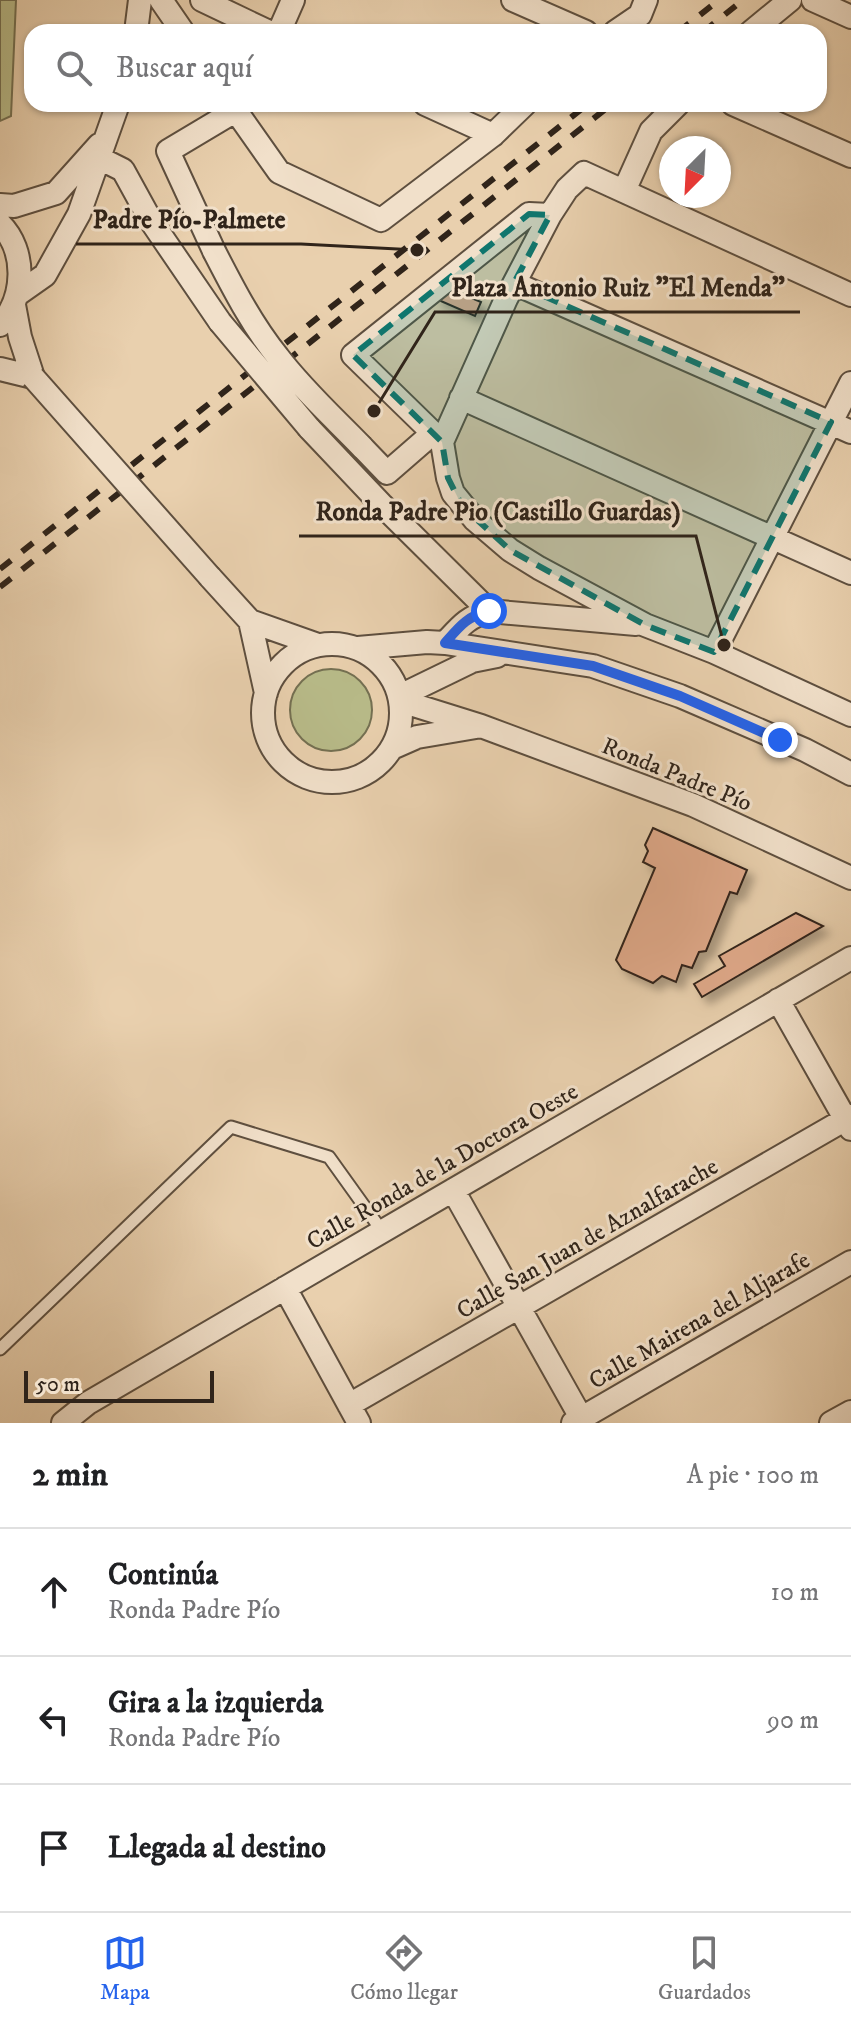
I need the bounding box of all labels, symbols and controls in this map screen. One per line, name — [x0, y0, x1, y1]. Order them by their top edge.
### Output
search box — [24, 24, 827, 112]
icon: search — [52, 46, 96, 90]
text: Buscar aquí — [116, 50, 253, 87]
north arrow — [659, 136, 731, 208]
callout: Padre Pío-Palmete — [76, 194, 301, 244]
text: Padre Pío-Palmete — [92, 204, 286, 237]
callout: Plaza Antonio Ruiz "El Menda" — [435, 262, 800, 312]
text: Plaza Antonio Ruiz "El Menda" — [451, 272, 785, 305]
callout: Ronda Padre Pio (Castillo Guardas) — [299, 486, 696, 536]
text: Ronda Padre Pio (Castillo Guardas) — [315, 496, 681, 529]
route start — [471, 593, 507, 629]
route end — [762, 722, 798, 758]
street label: Ronda Padre Pío — [597, 731, 756, 819]
street label: Calle Ronda de la Doctora Oeste — [301, 1077, 584, 1257]
street label: Calle San Juan de Aznalfarache — [451, 1152, 724, 1326]
street label: Calle Mairena del Aljarafe — [584, 1245, 815, 1396]
scale bar — [24, 1367, 214, 1403]
text: 50 m — [36, 1371, 80, 1398]
text: 2 min — [32, 1454, 108, 1496]
text: A pie · 100 m — [686, 1459, 819, 1492]
text: Continúa — [108, 1557, 218, 1594]
icon: ahead — [32, 1570, 76, 1614]
text: 10 m — [770, 1576, 819, 1609]
text: Ronda Padre Pío — [108, 1594, 280, 1627]
text: Gira a la izquierda — [108, 1685, 323, 1722]
icon: left — [32, 1698, 76, 1742]
text: 90 m — [767, 1704, 819, 1737]
text: Ronda Padre Pío — [108, 1722, 280, 1755]
icon: arrive — [32, 1826, 76, 1870]
text: Llegada al destino — [108, 1830, 326, 1867]
tab: Mapa — [100, 1931, 150, 2006]
tab: Cómo llegar — [350, 1931, 458, 2006]
tab: Guardados — [658, 1931, 751, 2006]

